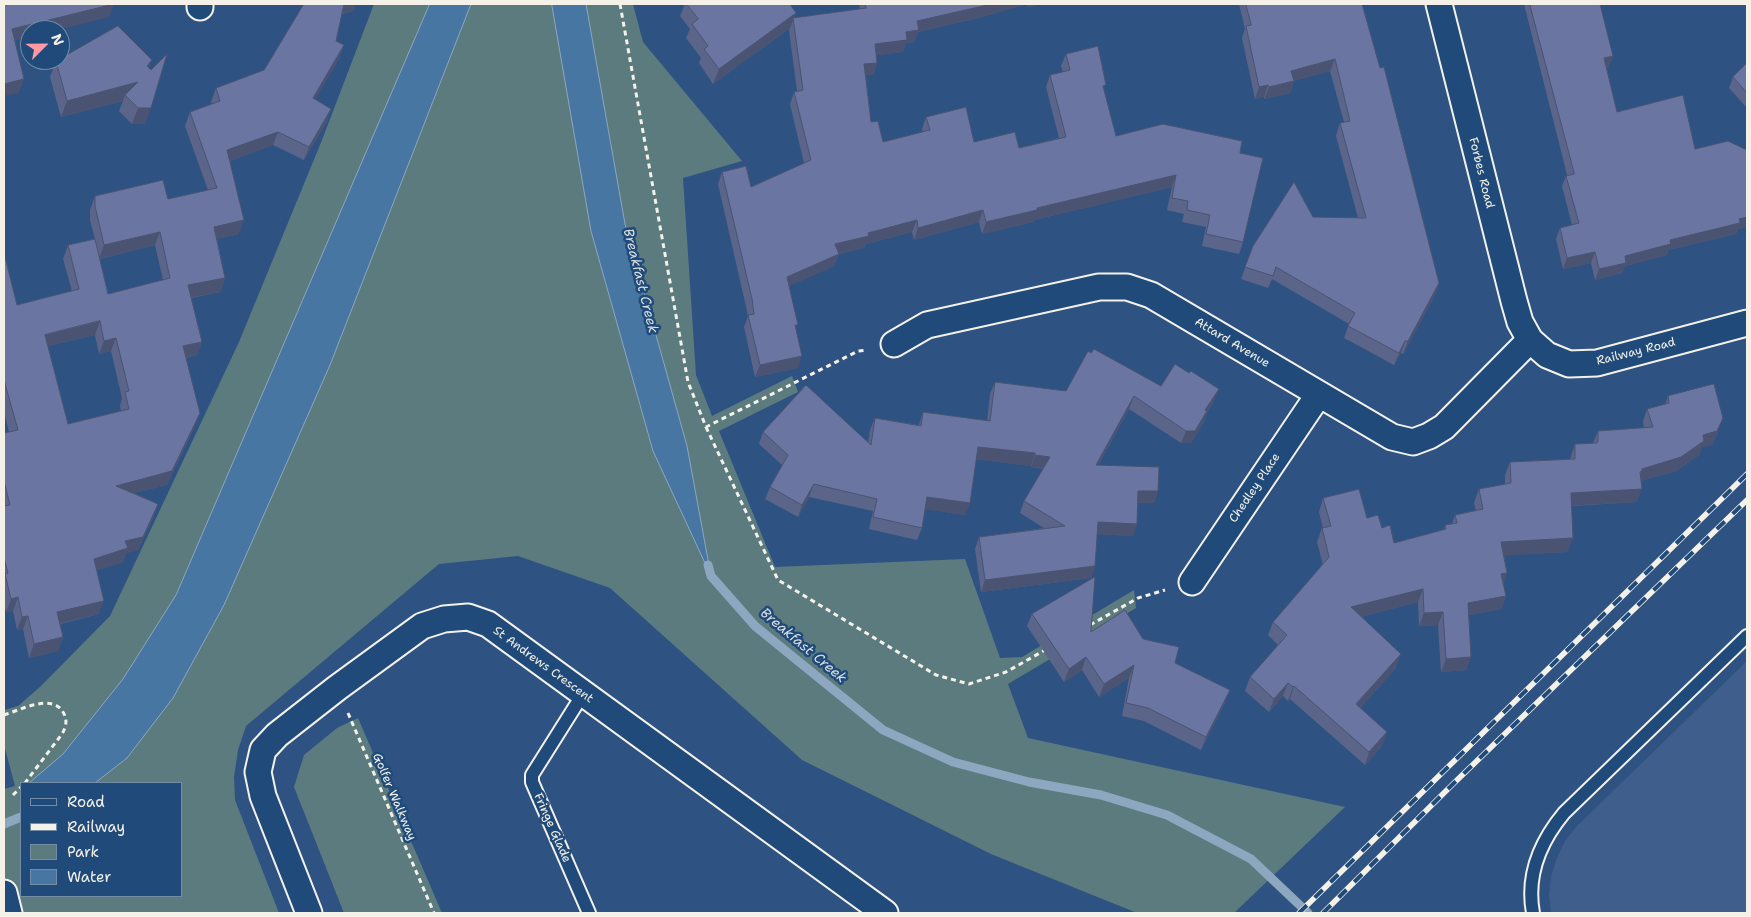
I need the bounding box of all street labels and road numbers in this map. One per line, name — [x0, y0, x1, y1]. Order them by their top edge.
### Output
street label: Forbes Road — [1465, 136, 1497, 210]
street label: Attard Avenue — [1192, 315, 1272, 371]
street label: Railway Road — [1595, 335, 1677, 369]
street label: Chedley Place — [1227, 451, 1283, 525]
street label: St Andrews Crescent — [490, 624, 596, 706]
street label: Golfer Walkway — [369, 751, 419, 843]
street label: Fringe Glade — [530, 791, 574, 865]

